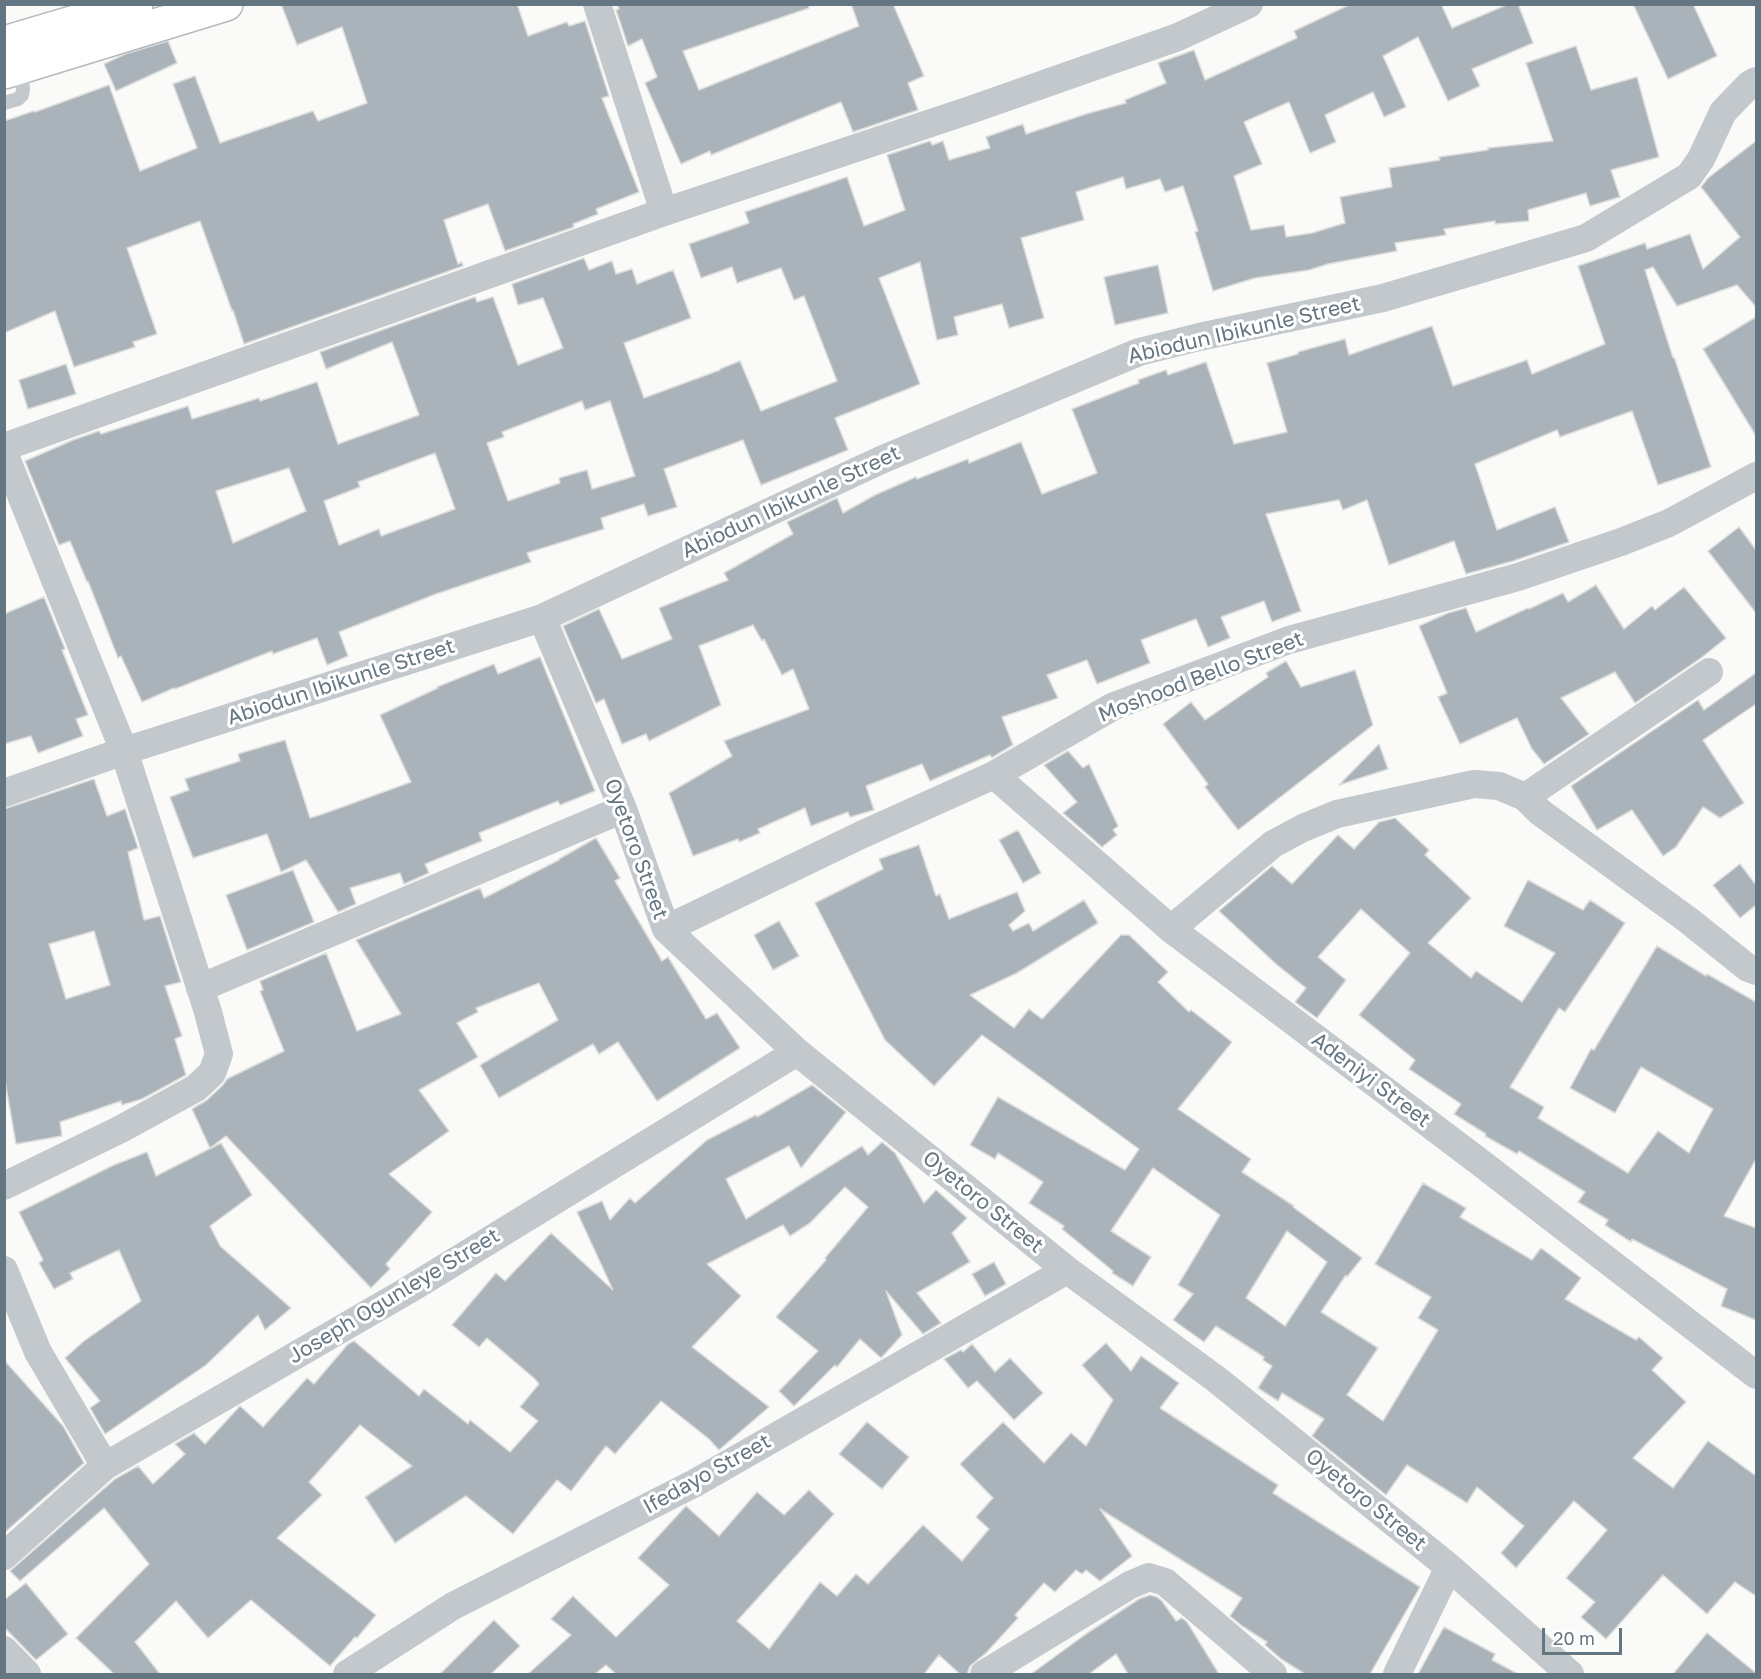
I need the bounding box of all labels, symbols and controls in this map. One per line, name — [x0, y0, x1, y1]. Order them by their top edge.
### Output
street label: Abiodun Ibikunle Street — [1125, 291, 1363, 369]
street label: Abiodun Ibikunle Street — [678, 440, 904, 564]
street label: Moshood Bello Street — [1095, 626, 1307, 728]
street label: Abiodun Ibikunle Street — [224, 633, 458, 731]
street label: Oyetoro Street — [599, 775, 673, 923]
street label: Adeniyi Street — [1307, 1027, 1435, 1133]
street label: Oyetoro Street — [918, 1146, 1048, 1258]
street label: Joseph Ogunleye Street — [284, 1223, 504, 1369]
street label: Ifedayo Street — [639, 1429, 775, 1519]
street label: Oyetoro Street — [1301, 1444, 1431, 1556]
scale bar — [1545, 1616, 1624, 1654]
text: 20 m — [1553, 1627, 1595, 1649]

